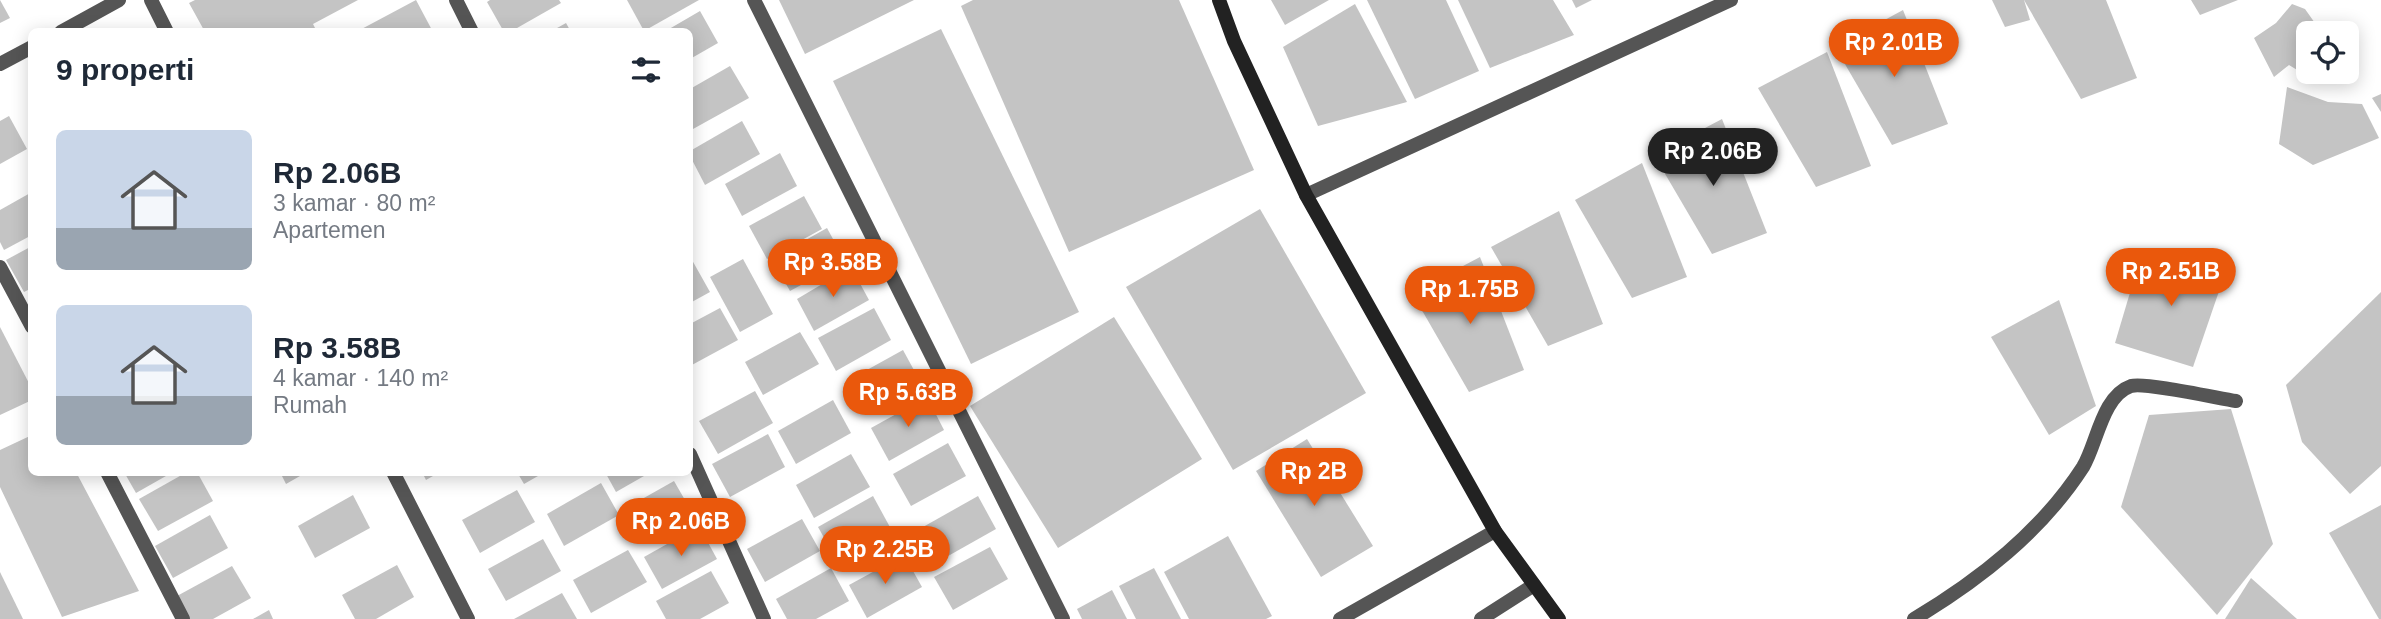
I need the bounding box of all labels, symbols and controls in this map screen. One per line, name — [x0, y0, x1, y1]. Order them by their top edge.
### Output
pin: Rp 2.01B — [1822, 20, 1966, 79]
map controls — [2296, 21, 2359, 84]
button: locate — [2296, 21, 2359, 84]
text: Rp 2.01B — [1845, 29, 1943, 55]
icon: filters — [627, 51, 665, 89]
text: 9 properti — [56, 53, 194, 86]
pin: Rp 2.06B — [1641, 128, 1785, 188]
text: Rp 2.06B — [1664, 138, 1762, 164]
text: Rp 2.06B — [273, 156, 401, 189]
icon: home — [112, 158, 196, 242]
text: 3 kamar · 80 m² — [273, 190, 435, 216]
text: Apartemen — [273, 217, 386, 243]
pin: Rp 3.58B — [761, 240, 905, 299]
pin: Rp 2.51B — [2099, 248, 2243, 308]
text: Rp 3.58B — [784, 249, 882, 275]
text: Rp 2.51B — [2122, 258, 2220, 284]
pin: Rp 1.75B — [1398, 266, 1542, 326]
text: Rp 1.75B — [1421, 276, 1519, 302]
text: Rp 3.58B — [273, 331, 401, 364]
icon: home — [112, 333, 196, 417]
text: 4 kamar · 140 m² — [273, 365, 448, 391]
pin: Rp 5.63B — [836, 370, 980, 429]
text: Rp 5.63B — [859, 379, 957, 405]
text: Rumah — [273, 392, 347, 418]
pin: Rp 2B — [1265, 448, 1363, 508]
text: Rp 2B — [1281, 458, 1347, 484]
pin: Rp 2.06B — [609, 498, 753, 558]
text: Rp 2.06B — [632, 508, 730, 534]
pin: Rp 2.25B — [813, 526, 957, 586]
text: Rp 2.25B — [836, 536, 934, 562]

